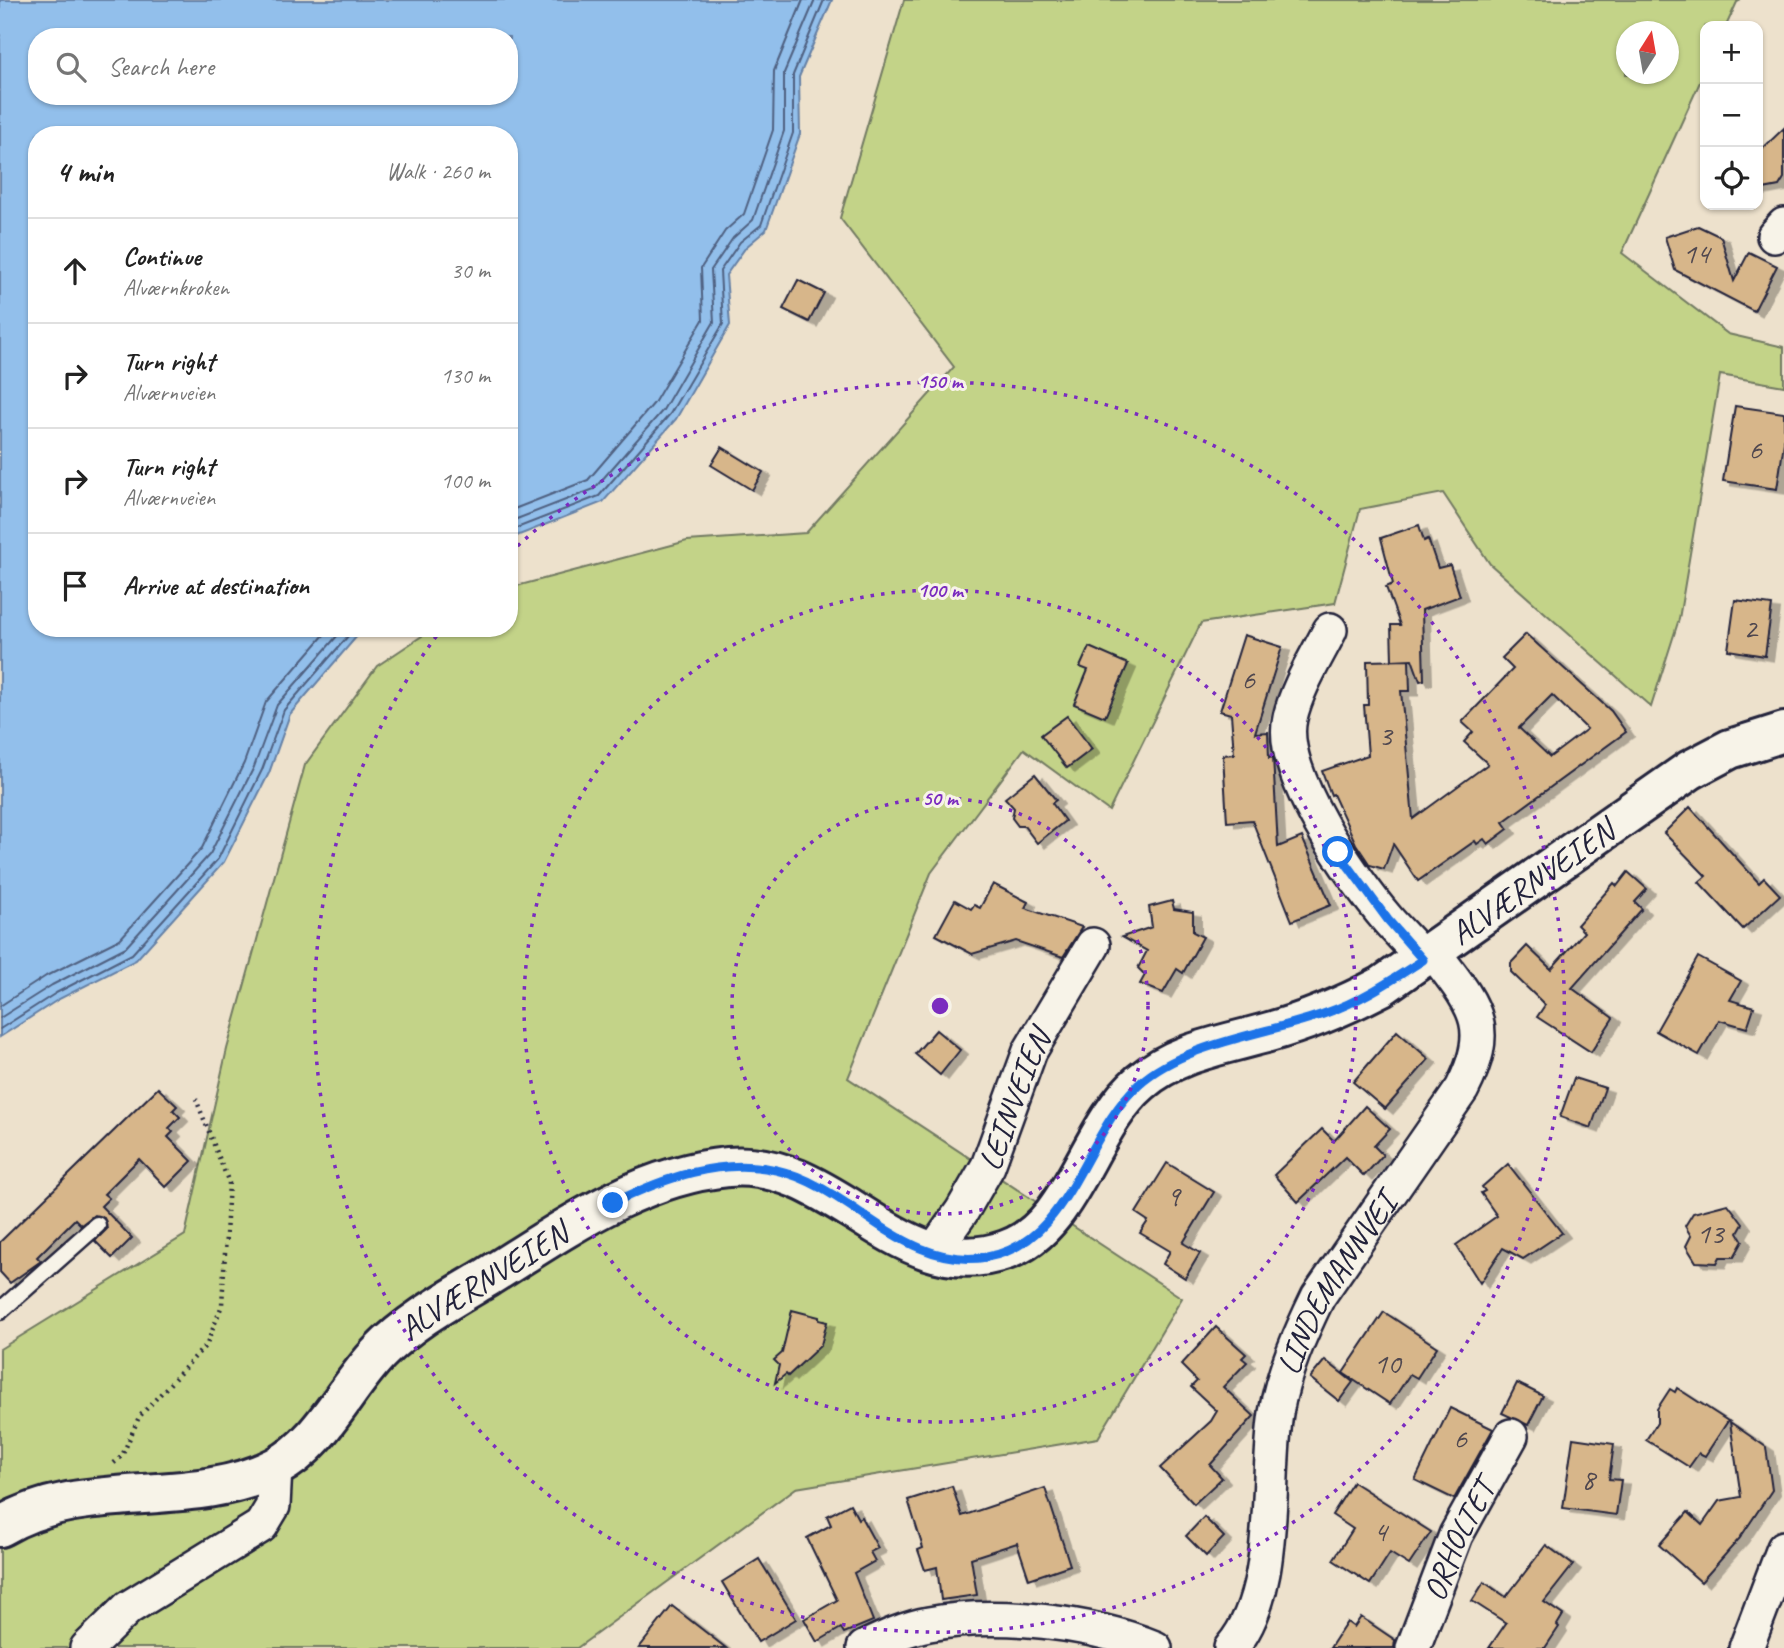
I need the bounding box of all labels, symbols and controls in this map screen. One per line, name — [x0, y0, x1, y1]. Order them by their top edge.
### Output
north arrow — [1616, 21, 1679, 84]
map controls — [1700, 21, 1763, 210]
button: + — [1700, 21, 1763, 84]
search box — [28, 28, 518, 105]
icon: search — [52, 48, 90, 86]
text: Search here — [108, 50, 214, 83]
button: − — [1700, 84, 1763, 147]
button: locate — [1700, 147, 1763, 210]
text: 4 min — [56, 153, 113, 191]
text: Walk · 260 m — [386, 157, 490, 186]
house number: 14 — [1683, 234, 1712, 272]
text: Continue — [123, 240, 201, 273]
icon: ahead — [56, 252, 94, 290]
text: 30 m — [451, 256, 490, 285]
text: Alværnkroken — [123, 273, 229, 302]
text: Turn right — [123, 345, 214, 378]
icon: right — [56, 357, 94, 395]
text: 130 m — [441, 361, 490, 390]
text: 150 m — [917, 368, 965, 394]
text: Alværnveien — [123, 378, 215, 407]
house number: 6 — [1748, 430, 1763, 468]
text: Turn right — [123, 450, 214, 483]
icon: right — [56, 462, 94, 500]
text: 100 m — [441, 466, 490, 495]
text: Alværnveien — [123, 483, 215, 512]
icon: arrive — [56, 567, 94, 605]
text: Arrive at destination — [123, 569, 309, 602]
text: 100 m — [917, 577, 965, 603]
house number: 2 — [1743, 609, 1759, 647]
house number: 6 — [1241, 660, 1256, 698]
house number: 3 — [1378, 716, 1394, 754]
text: 50 m — [922, 785, 960, 811]
street label: ALVÆRNVEIEN — [1442, 807, 1626, 954]
route start — [1322, 836, 1353, 867]
centre of rings — [928, 994, 952, 1018]
street label: LEINVEIEN — [968, 1018, 1063, 1176]
house number: 9 — [1166, 1177, 1182, 1215]
street label: LINDEMANNVEI — [1267, 1179, 1410, 1380]
route end — [597, 1187, 628, 1218]
street label: ALVÆRNVEIEN — [390, 1210, 579, 1349]
house number: 13 — [1697, 1214, 1726, 1252]
house number: 10 — [1374, 1344, 1403, 1382]
house number: 6 — [1453, 1419, 1468, 1457]
house number: 8 — [1581, 1460, 1597, 1498]
street label: ORHOLTET — [1413, 1466, 1508, 1607]
house number: 4 — [1373, 1512, 1389, 1550]

